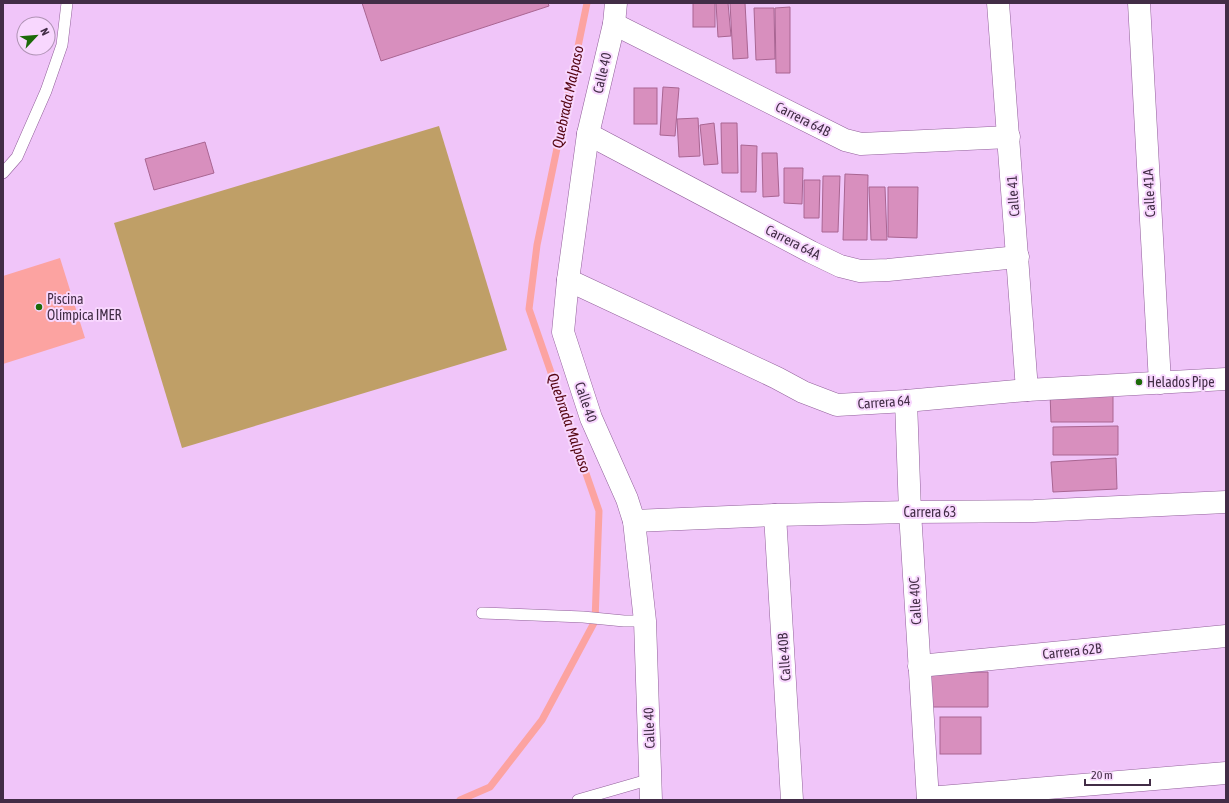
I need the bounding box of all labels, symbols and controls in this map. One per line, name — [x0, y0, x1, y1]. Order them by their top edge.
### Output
north arrow — [16, 16, 56, 56]
text: N — [38, 26, 52, 37]
water label: Quebrada Malpaso — [548, 44, 587, 150]
street label: Calle 40 — [590, 51, 615, 95]
street label: Carrera 64B — [773, 98, 833, 140]
street label: Calle 41A — [1140, 168, 1158, 218]
street label: Calle 41 — [1004, 175, 1022, 217]
street label: Carrera 64A — [763, 221, 823, 263]
place label: Piscina Olímpica IMER — [47, 291, 122, 323]
marker: Piscina Olímpica IMER — [34, 302, 44, 312]
water label: Quebrada Malpaso — [544, 371, 595, 475]
place label: Helados Pipe — [1147, 374, 1215, 390]
marker: Helados Pipe — [1134, 377, 1144, 387]
street label: Calle 40 — [572, 380, 600, 425]
street label: Carrera 64 — [857, 392, 911, 412]
street label: Carrera 63 — [904, 504, 956, 520]
street label: Calle 40C — [906, 576, 924, 625]
street label: Calle 40B — [774, 632, 794, 682]
street label: Carrera 62B — [1042, 640, 1103, 662]
street label: Calle 40 — [640, 707, 658, 749]
scale bar — [1085, 761, 1150, 787]
text: 20 m — [1091, 768, 1113, 782]

